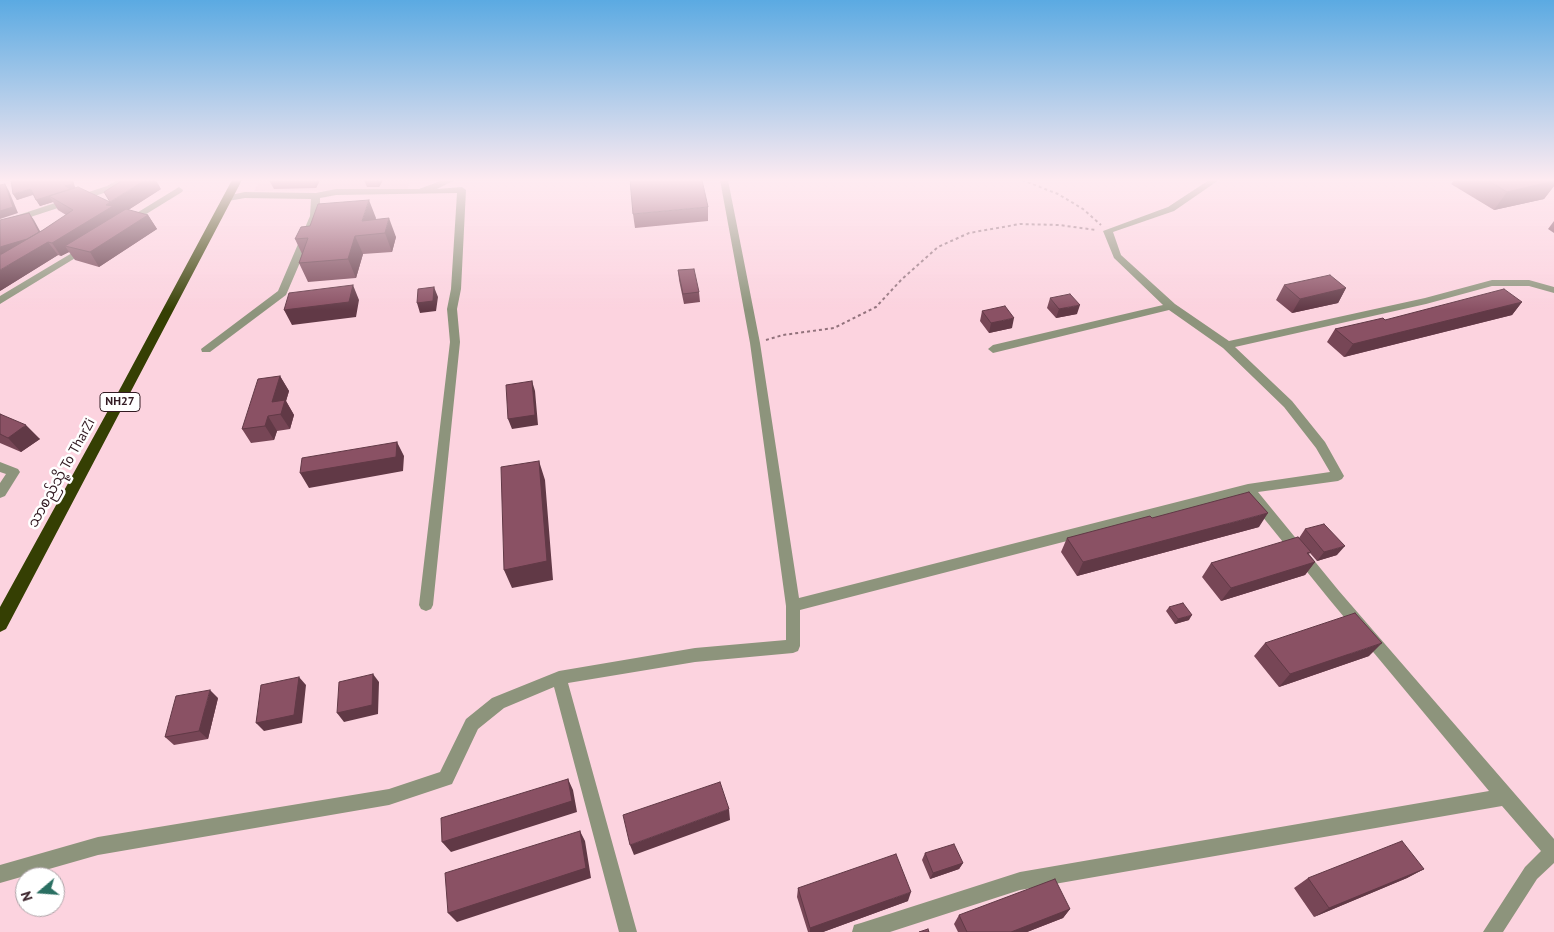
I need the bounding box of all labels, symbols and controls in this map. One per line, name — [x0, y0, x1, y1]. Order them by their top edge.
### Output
road number: NH27 — [100, 392, 140, 412]
street label: သာစည်သို့ To TharZi — [25, 415, 99, 531]
north arrow — [15, 867, 65, 917]
text: N — [17, 889, 37, 903]

